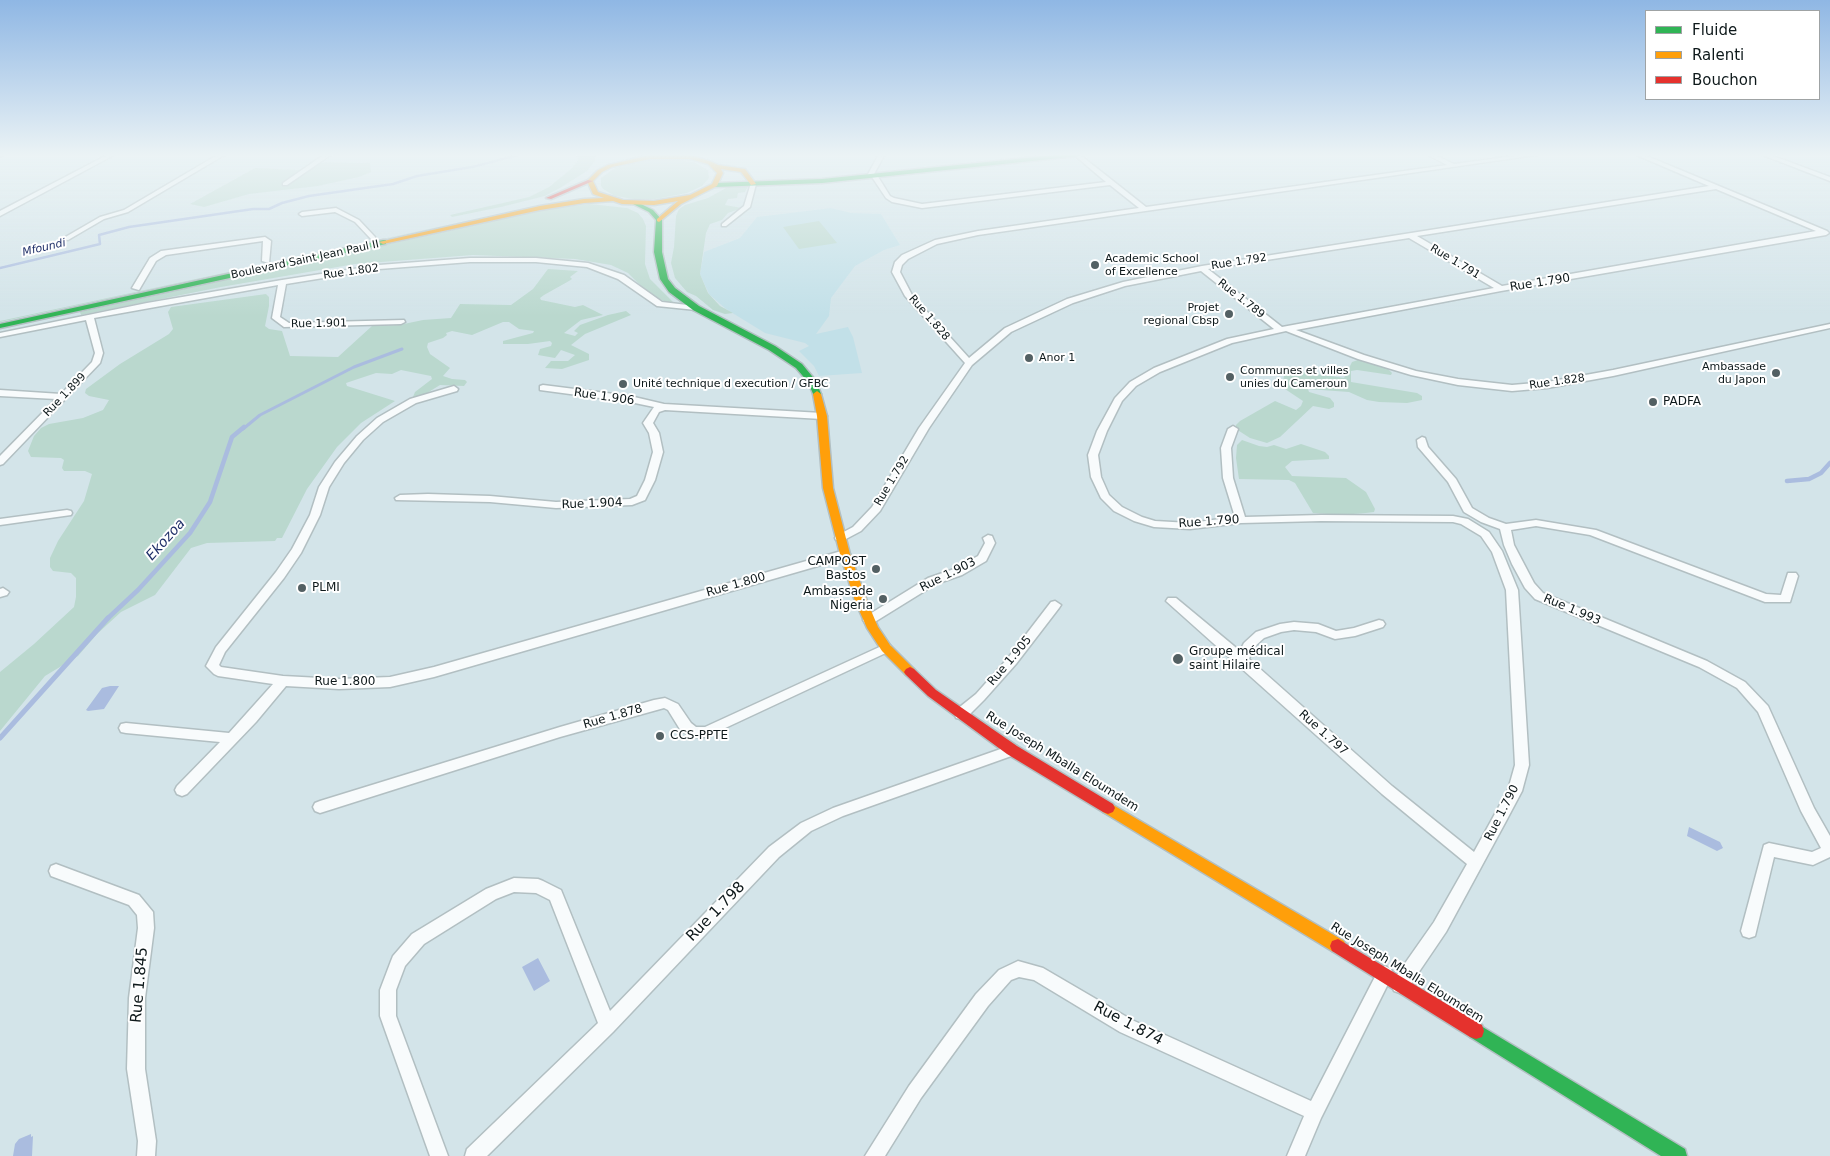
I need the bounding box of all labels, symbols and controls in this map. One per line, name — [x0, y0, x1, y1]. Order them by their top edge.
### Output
legend — [1645, 10, 1820, 100]
text: Fluide — [1692, 21, 1737, 39]
text: Ralenti — [1692, 46, 1744, 64]
text: Bouchon — [1692, 71, 1757, 89]
water label: Mfoundi — [21, 237, 67, 259]
street label: Boulevard Saint Jean Paul II — [230, 238, 380, 282]
street label: Rue 1.791 — [1428, 242, 1482, 282]
street label: Rue 1.792 — [1210, 251, 1268, 273]
place label: Academic School of Excellence — [1105, 252, 1199, 278]
marker: Academic School of Excellence — [1089, 259, 1101, 271]
street label: Rue 1.802 — [322, 262, 380, 282]
street label: Rue 1.790 — [1509, 271, 1571, 295]
street label: Rue 1.789 — [1215, 277, 1267, 321]
street label: Rue 1.828 — [906, 293, 952, 343]
place label: Projet regional Cbsp — [1144, 301, 1219, 327]
marker: Projet regional Cbsp — [1223, 308, 1235, 320]
street label: Rue 1.901 — [291, 317, 347, 331]
place label: Anor 1 — [1039, 351, 1075, 365]
marker: Anor 1 — [1023, 352, 1035, 364]
place label: Ambassade du Japon — [1702, 360, 1766, 386]
place label: Communes et villes unies du Cameroun — [1240, 364, 1349, 390]
marker: Ambassade du Japon — [1770, 367, 1782, 379]
street label: Rue 1.899 — [41, 370, 89, 420]
marker: Communes et villes unies du Cameroun — [1224, 371, 1236, 383]
street label: Rue 1.828 — [1528, 372, 1586, 392]
place label: Unité technique d execution / GFBC — [633, 377, 829, 391]
marker: Unité technique d execution / GFBC — [617, 378, 629, 390]
street label: Rue 1.906 — [573, 386, 635, 408]
place label: PADFA — [1663, 395, 1701, 409]
marker: PADFA — [1647, 396, 1659, 408]
street label: Rue 1.792 — [872, 454, 912, 508]
street label: Rue 1.904 — [561, 496, 623, 512]
street label: Rue 1.790 — [1178, 513, 1240, 531]
water label: Ekozoa — [143, 516, 189, 564]
place label: CAMPOST Bastos — [807, 555, 866, 583]
street label: Rue 1.903 — [918, 555, 978, 595]
marker: CAMPOST Bastos — [870, 563, 882, 575]
street label: Rue 1.800 — [705, 570, 767, 600]
place label: PLMI — [312, 581, 340, 595]
marker: PLMI — [296, 582, 308, 594]
place label: Ambassade Nigeria — [803, 585, 873, 613]
street label: Rue 1.993 — [1541, 591, 1603, 629]
marker: Ambassade Nigeria — [877, 593, 889, 605]
street label: Rue 1.905 — [985, 633, 1035, 689]
place label: Groupe médical saint Hilaire — [1189, 645, 1284, 673]
marker: Groupe médical saint Hilaire — [1171, 652, 1185, 666]
street label: Rue 1.800 — [315, 675, 375, 689]
street label: Rue 1.878 — [582, 702, 644, 732]
street label: Rue 1.797 — [1296, 707, 1350, 759]
street label: Rue Joseph Mballa Eloumdem — [983, 709, 1141, 815]
place label: CCS-PPTE — [670, 729, 728, 743]
marker: CCS-PPTE — [654, 730, 666, 742]
street label: Rue 1.790 — [1482, 783, 1522, 843]
street label: Rue 1.798 — [683, 878, 749, 946]
street label: Rue Joseph Mballa Eloumdem — [1328, 920, 1486, 1026]
street label: Rue 1.845 — [128, 946, 152, 1024]
street label: Rue 1.874 — [1090, 998, 1166, 1050]

